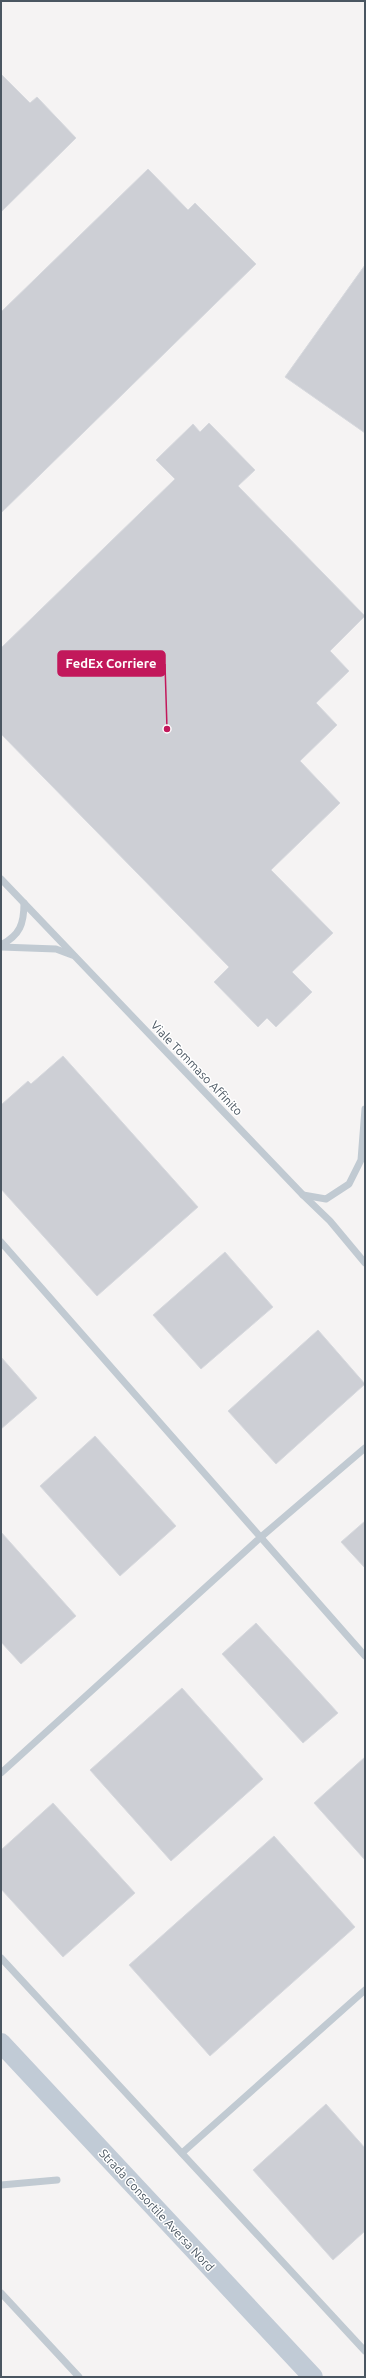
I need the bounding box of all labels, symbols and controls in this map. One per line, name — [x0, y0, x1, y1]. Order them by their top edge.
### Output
callout: FedEx Corriere — [58, 651, 165, 676]
text: FedEx Corriere — [65, 656, 157, 670]
street label: Viale Tommaso Affinito — [149, 1018, 245, 1118]
street label: Strada Consortile Aversa Nord — [97, 2146, 217, 2274]

